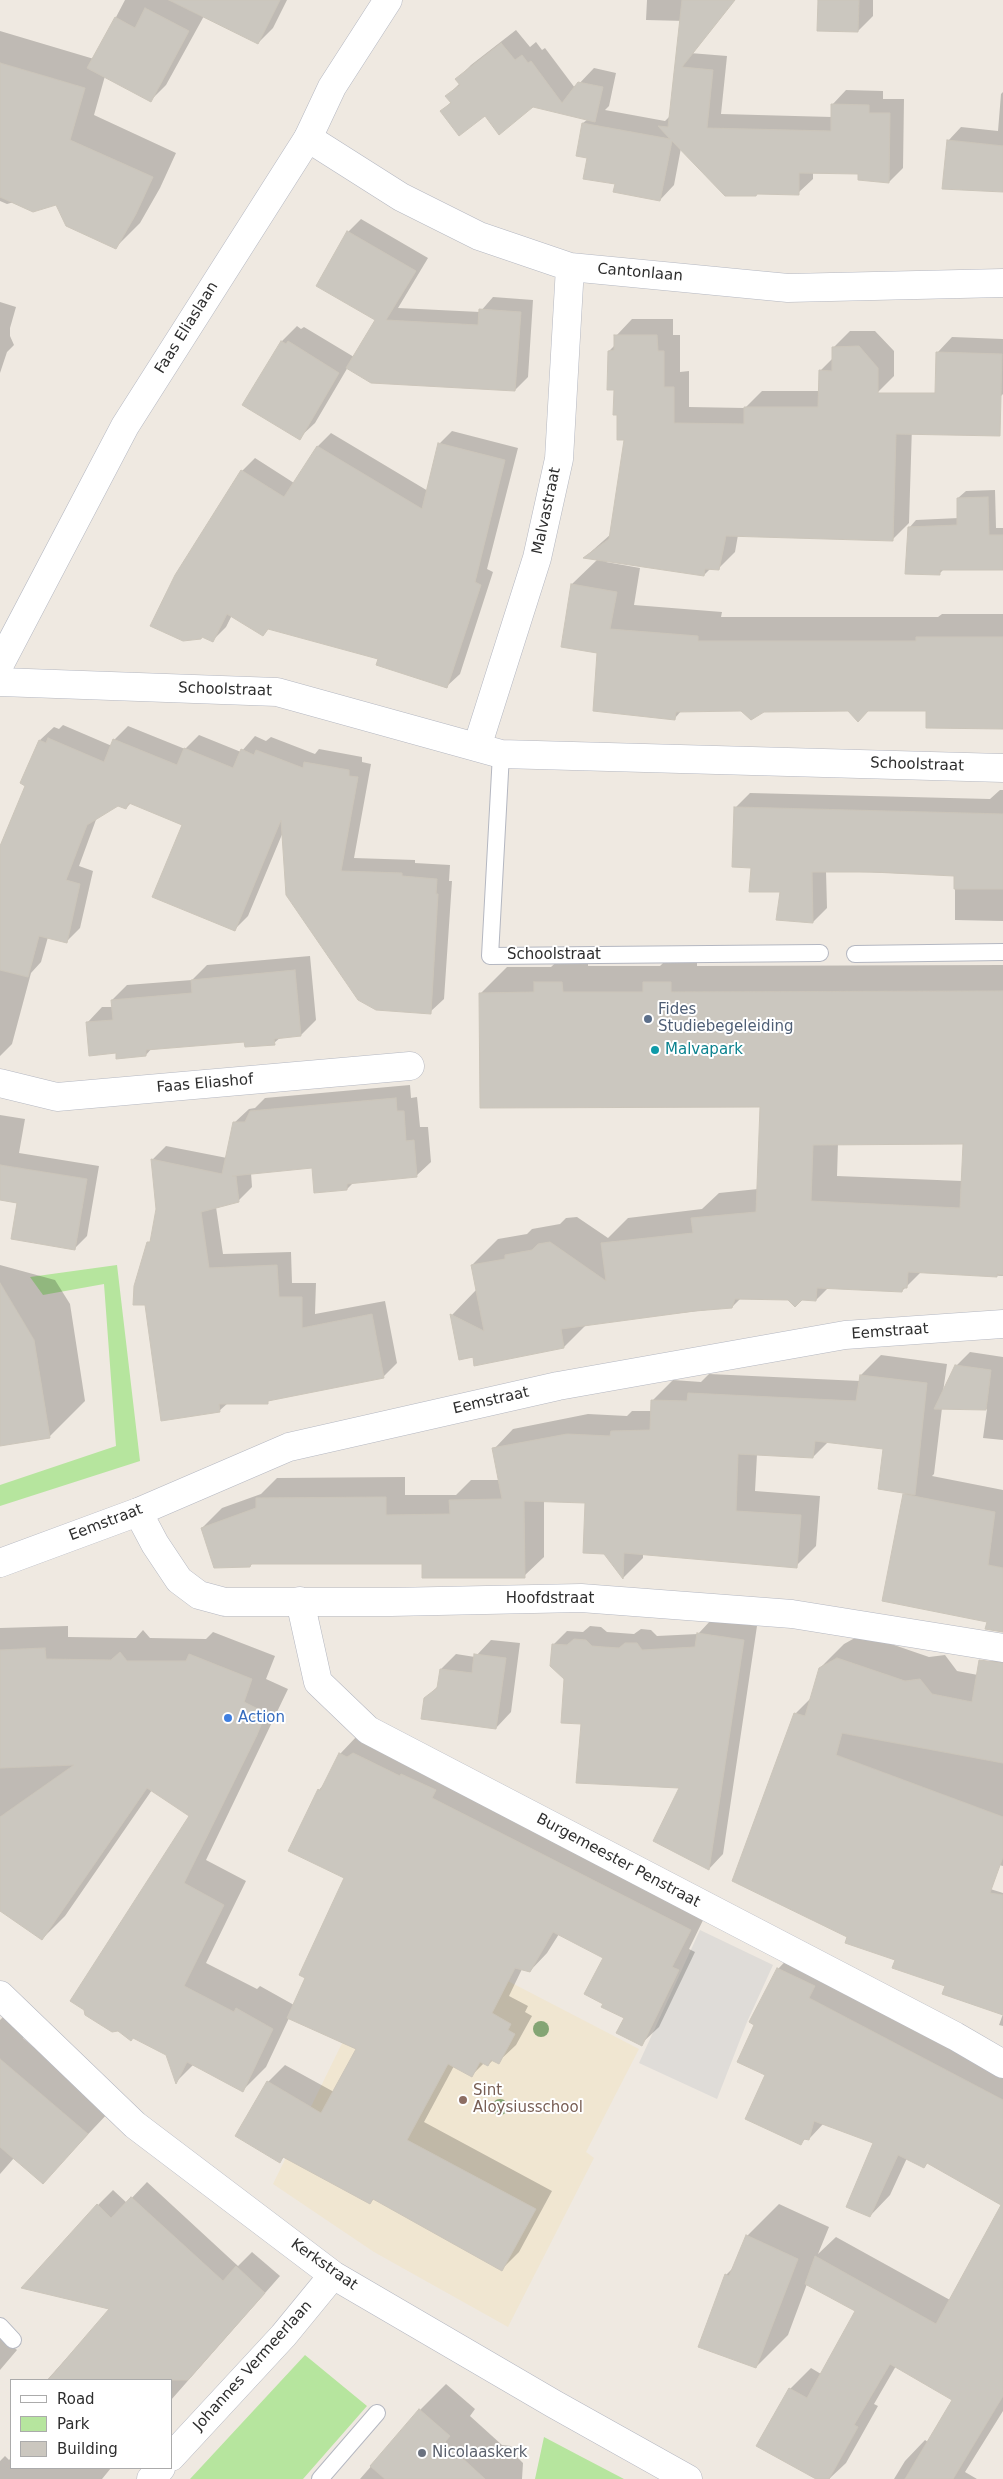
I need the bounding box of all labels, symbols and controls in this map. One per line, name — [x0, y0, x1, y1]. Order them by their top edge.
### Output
street label: Cantonlaan — [596, 260, 684, 286]
street label: Faas Eliaslaan — [152, 279, 222, 377]
street label: Malvastraat — [529, 466, 565, 556]
street label: Schoolstraat — [178, 679, 272, 701]
street label: Schoolstraat — [870, 754, 964, 776]
street label: Schoolstraat — [507, 946, 601, 964]
place label: Fides Studiebegeleiding — [658, 1001, 794, 1036]
marker: Fides Studiebegeleiding — [642, 1013, 654, 1025]
place label: Malvapark — [665, 1041, 743, 1059]
marker: Malvapark — [649, 1044, 661, 1056]
street label: Faas Eliashof — [156, 1071, 254, 1097]
street label: Eemstraat — [851, 1320, 929, 1344]
street label: Eemstraat — [451, 1384, 531, 1418]
street label: Eemstraat — [67, 1501, 145, 1545]
street label: Hoofdstraat — [506, 1590, 594, 1608]
place label: Action — [238, 1709, 285, 1727]
marker: Action — [222, 1712, 234, 1724]
street label: Burgemeester Penstraat — [533, 1810, 703, 1912]
place label: Sint Aloysiusschool — [473, 2082, 583, 2117]
marker: Sint Aloysiusschool — [457, 2094, 469, 2106]
street label: Kerkstraat — [287, 2235, 361, 2295]
street label: Johannes Vermeerlaan — [190, 2297, 316, 2435]
legend — [10, 2379, 172, 2469]
text: Road — [57, 2390, 95, 2408]
text: Park — [57, 2415, 89, 2433]
text: Building — [57, 2440, 118, 2458]
place label: Nicolaaskerk — [432, 2444, 527, 2462]
marker: Nicolaaskerk — [416, 2447, 428, 2459]

